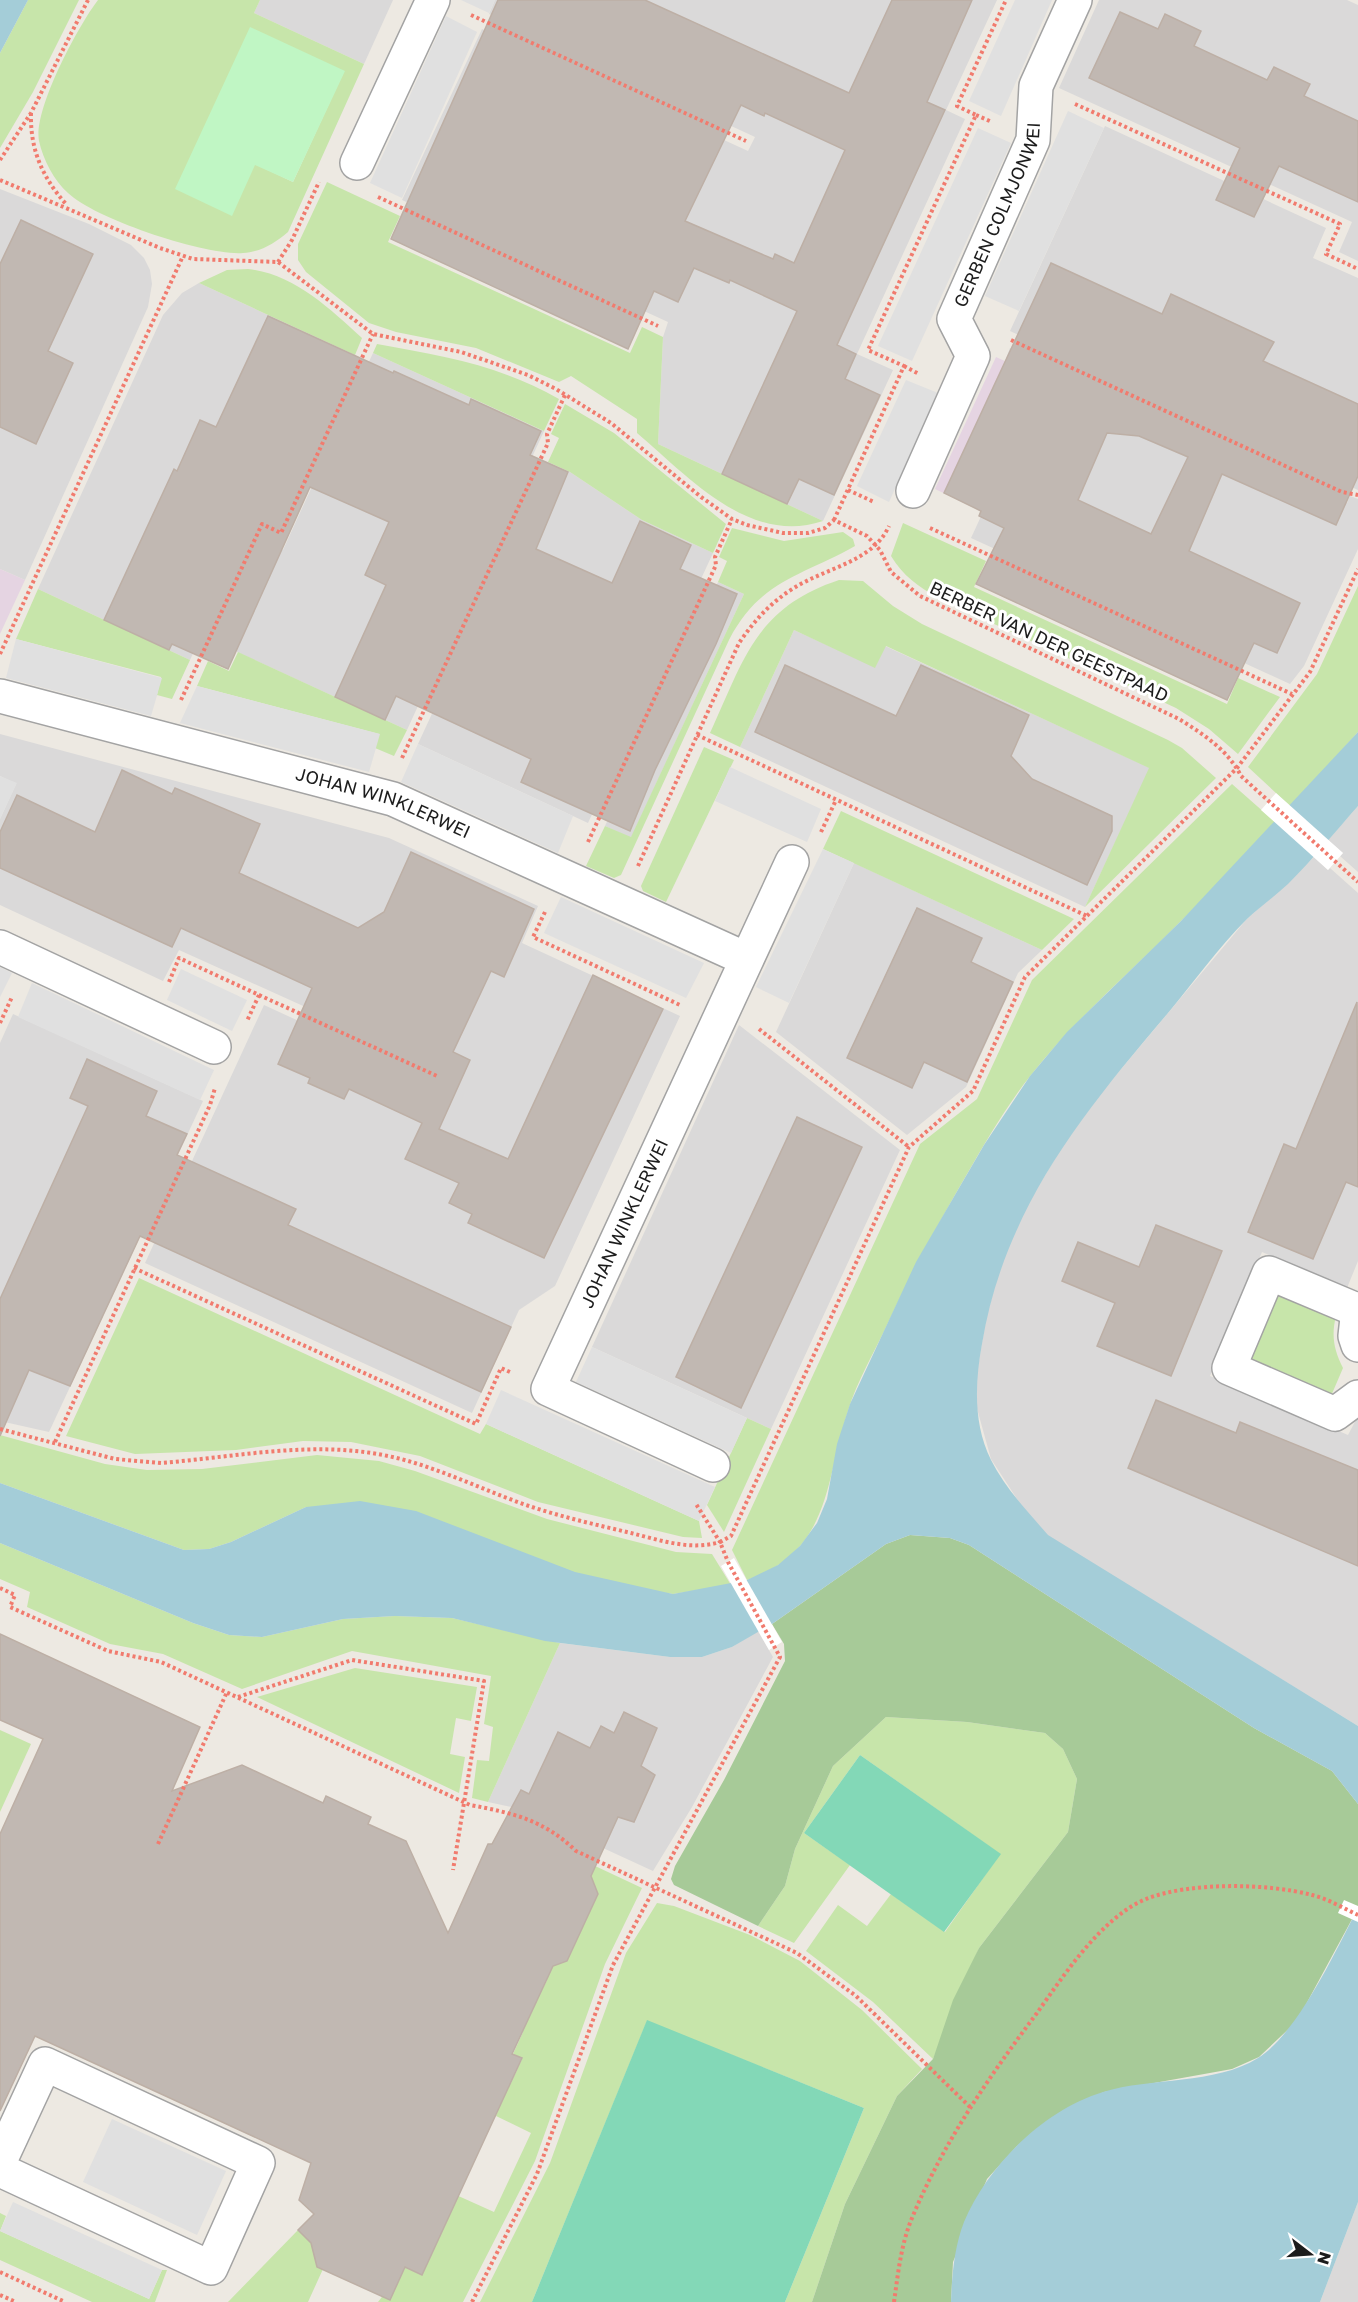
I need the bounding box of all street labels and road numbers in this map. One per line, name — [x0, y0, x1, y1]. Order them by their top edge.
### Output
street label: GERBEN COLMJONWEI — [949, 122, 1044, 310]
street label: BERBER VAN DER GEESTPAAD — [927, 576, 1172, 706]
street label: JOHAN WINKLERWEI — [294, 762, 474, 843]
street label: JOHAN WINKLERWEI — [575, 1135, 672, 1311]

